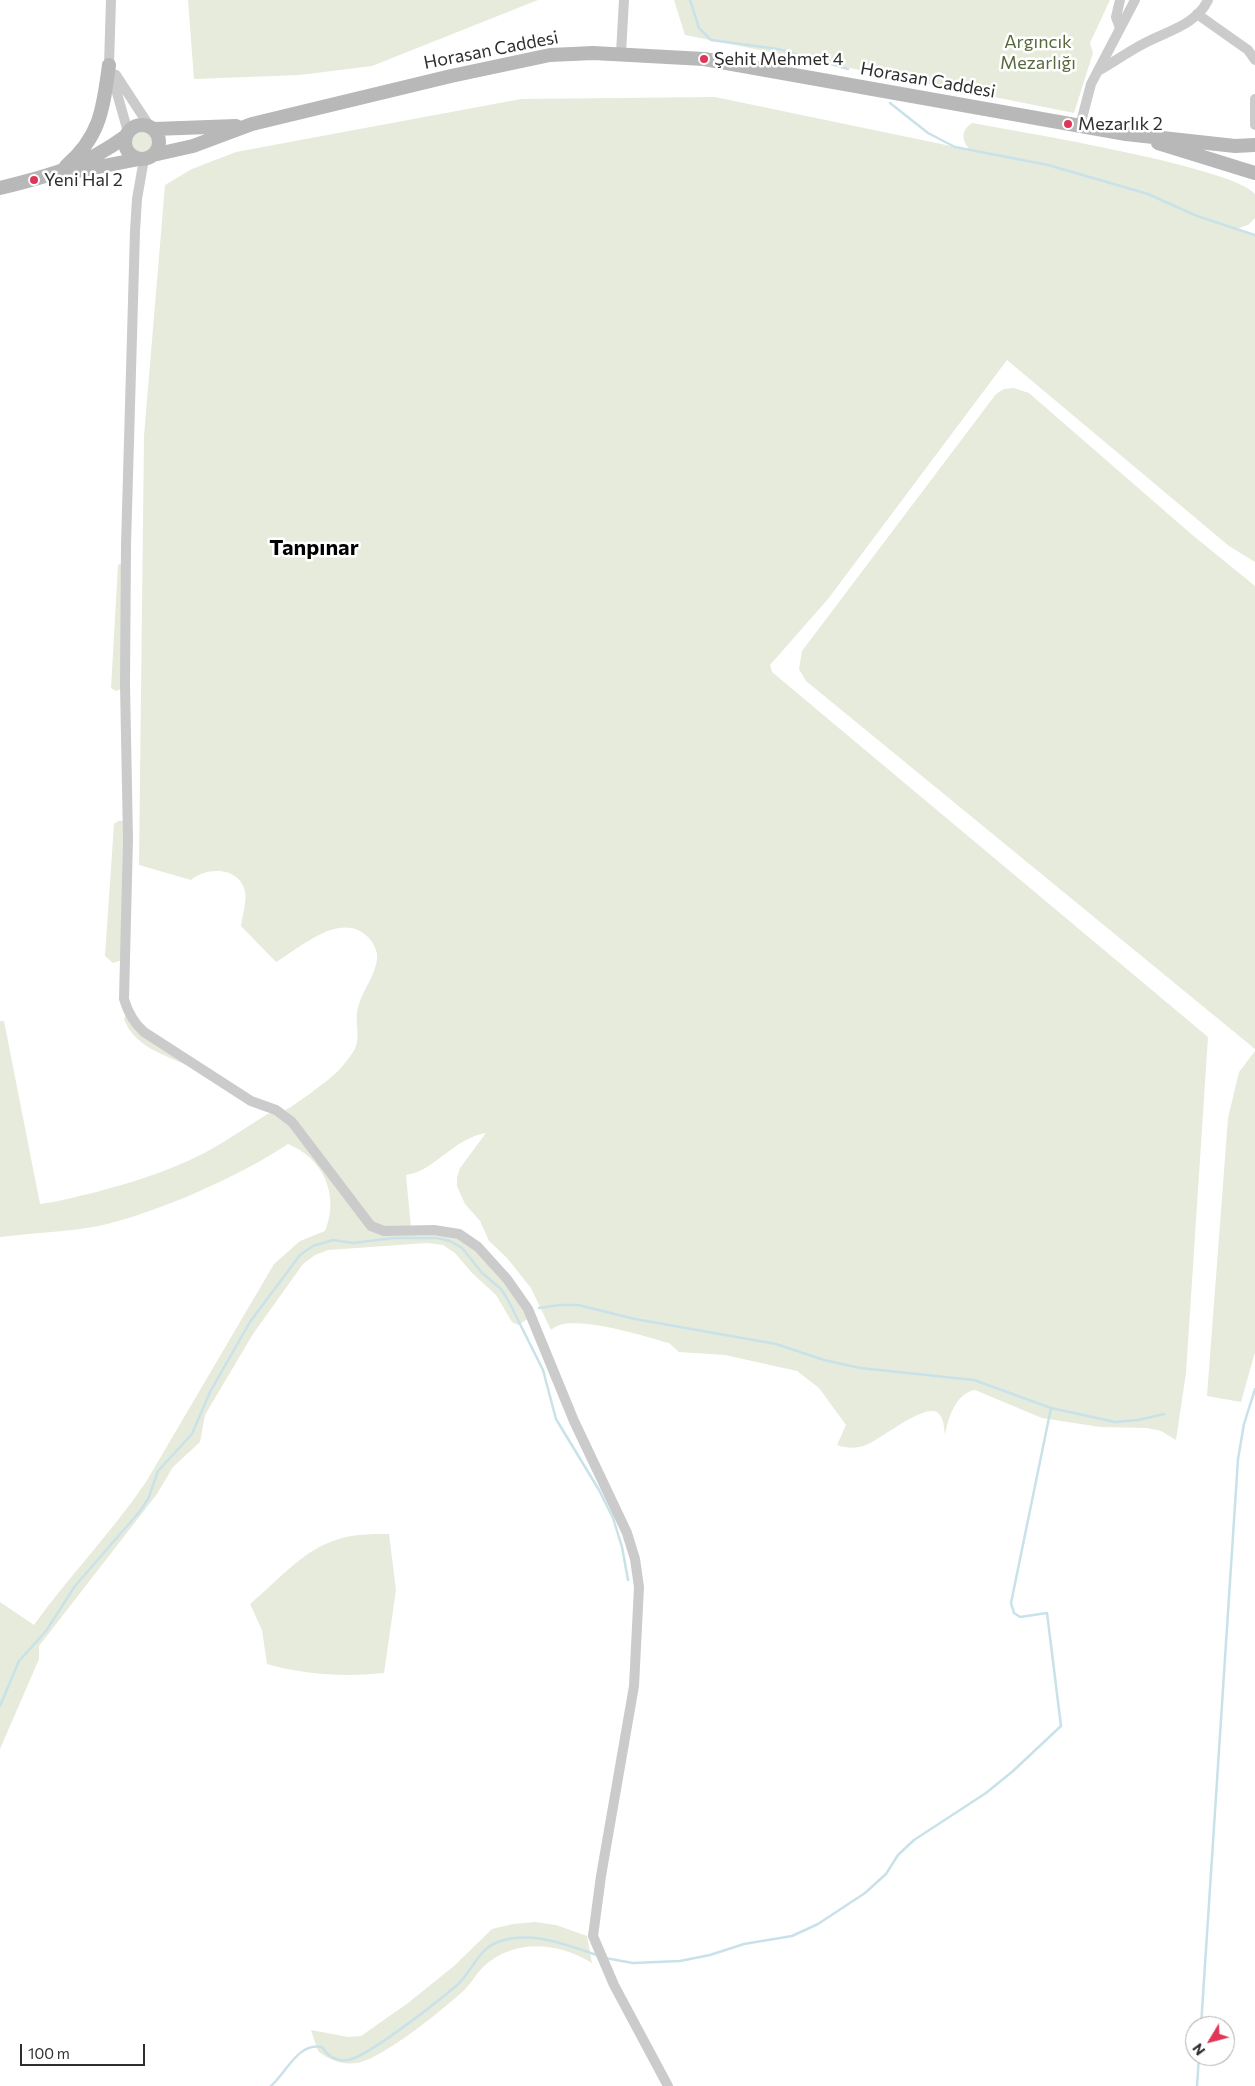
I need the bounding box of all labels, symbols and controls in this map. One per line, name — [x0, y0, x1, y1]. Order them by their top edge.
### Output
street label: Horasan Caddesi — [422, 26, 560, 74]
park label: Argıncık Mezarlığı — [1000, 31, 1076, 74]
place label: Şehit Mehmet 4 — [714, 48, 844, 70]
marker: Şehit Mehmet 4 — [698, 53, 710, 65]
street label: Horasan Caddesi — [859, 57, 997, 103]
place label: Mezarlık 2 — [1078, 113, 1163, 135]
marker: Mezarlık 2 — [1062, 118, 1074, 130]
place label: Yeni Hal 2 — [44, 169, 123, 191]
marker: Yeni Hal 2 — [28, 174, 40, 186]
district label: Tanpınar — [269, 535, 359, 561]
north arrow — [1185, 2016, 1235, 2066]
scale bar — [22, 2034, 148, 2066]
text: N — [1188, 2040, 1208, 2059]
text: 100 m — [28, 2044, 70, 2062]

